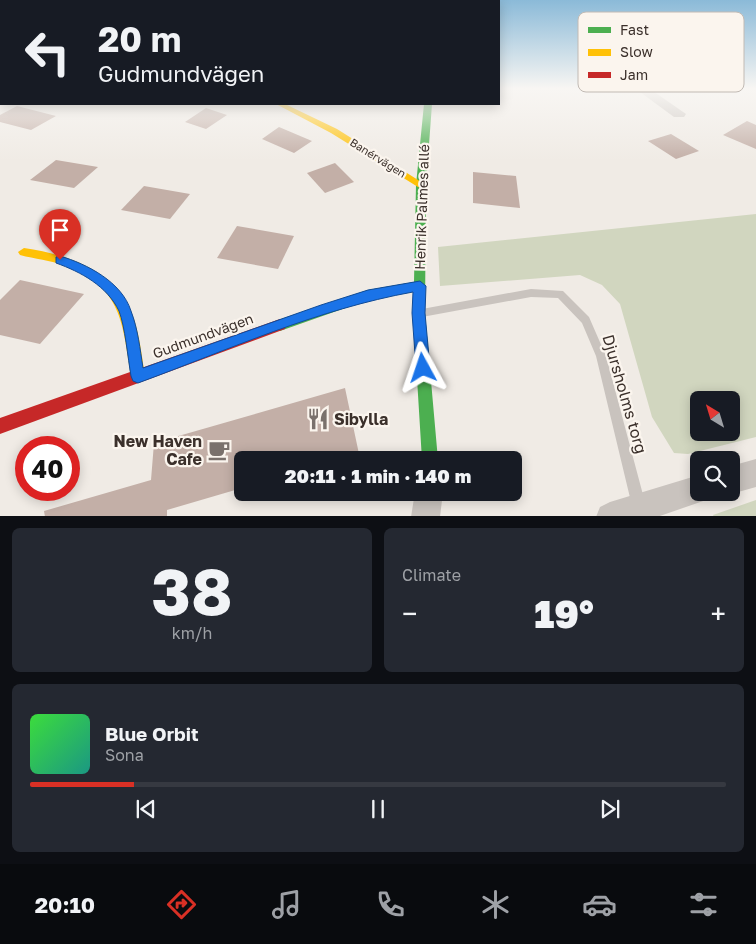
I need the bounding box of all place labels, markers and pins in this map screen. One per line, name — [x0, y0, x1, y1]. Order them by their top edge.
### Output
pin — [39, 209, 81, 260]
restaurant icon: Sibylla — [305, 406, 331, 432]
place label: Sibylla — [334, 409, 388, 429]
place label: New Haven Cafe — [114, 431, 202, 469]
cafe icon: New Haven Cafe — [206, 437, 232, 463]

